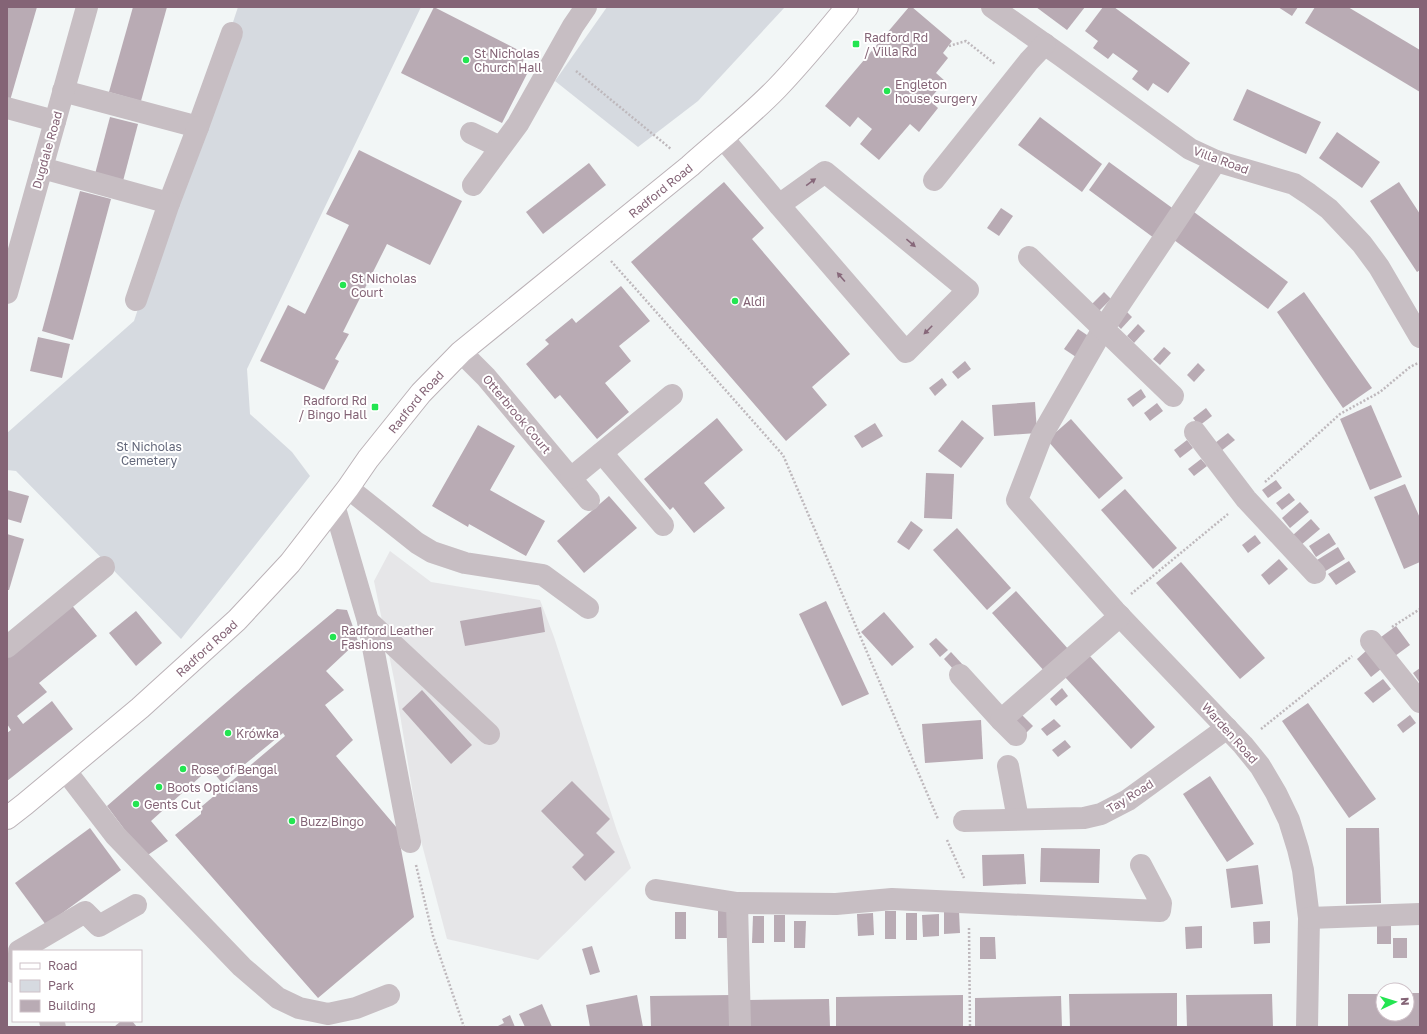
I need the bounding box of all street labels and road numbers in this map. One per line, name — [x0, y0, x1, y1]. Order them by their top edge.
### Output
street label: Dugdale Road — [29, 109, 65, 191]
street label: Villa Road — [1191, 143, 1251, 177]
street label: Radford Road — [625, 160, 695, 221]
street label: Radford Road — [384, 367, 447, 436]
street label: Otterbrook Court — [480, 371, 555, 457]
street label: Radford Road — [172, 616, 240, 680]
street label: Warden Road — [1199, 700, 1261, 766]
street label: Tay Road — [1104, 776, 1156, 816]

